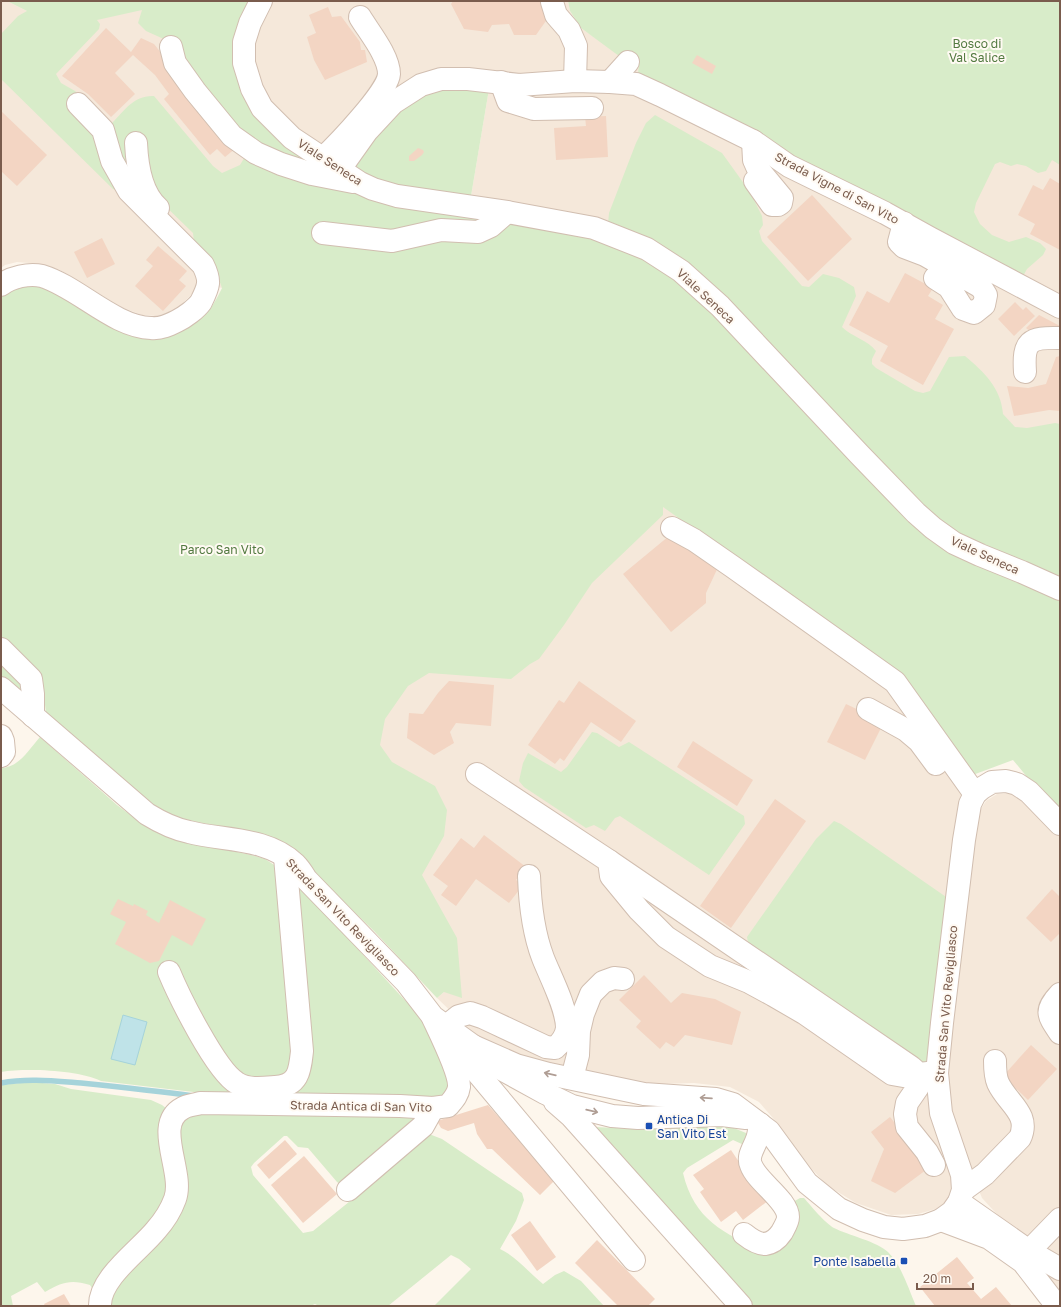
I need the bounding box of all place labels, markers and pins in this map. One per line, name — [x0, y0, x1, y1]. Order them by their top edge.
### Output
place label: Antica Di San Vito Est — [657, 1112, 727, 1141]
marker: Antica Di San Vito Est — [644, 1121, 654, 1131]
place label: Ponte Isabella — [813, 1254, 896, 1269]
marker: Ponte Isabella — [899, 1256, 909, 1266]

